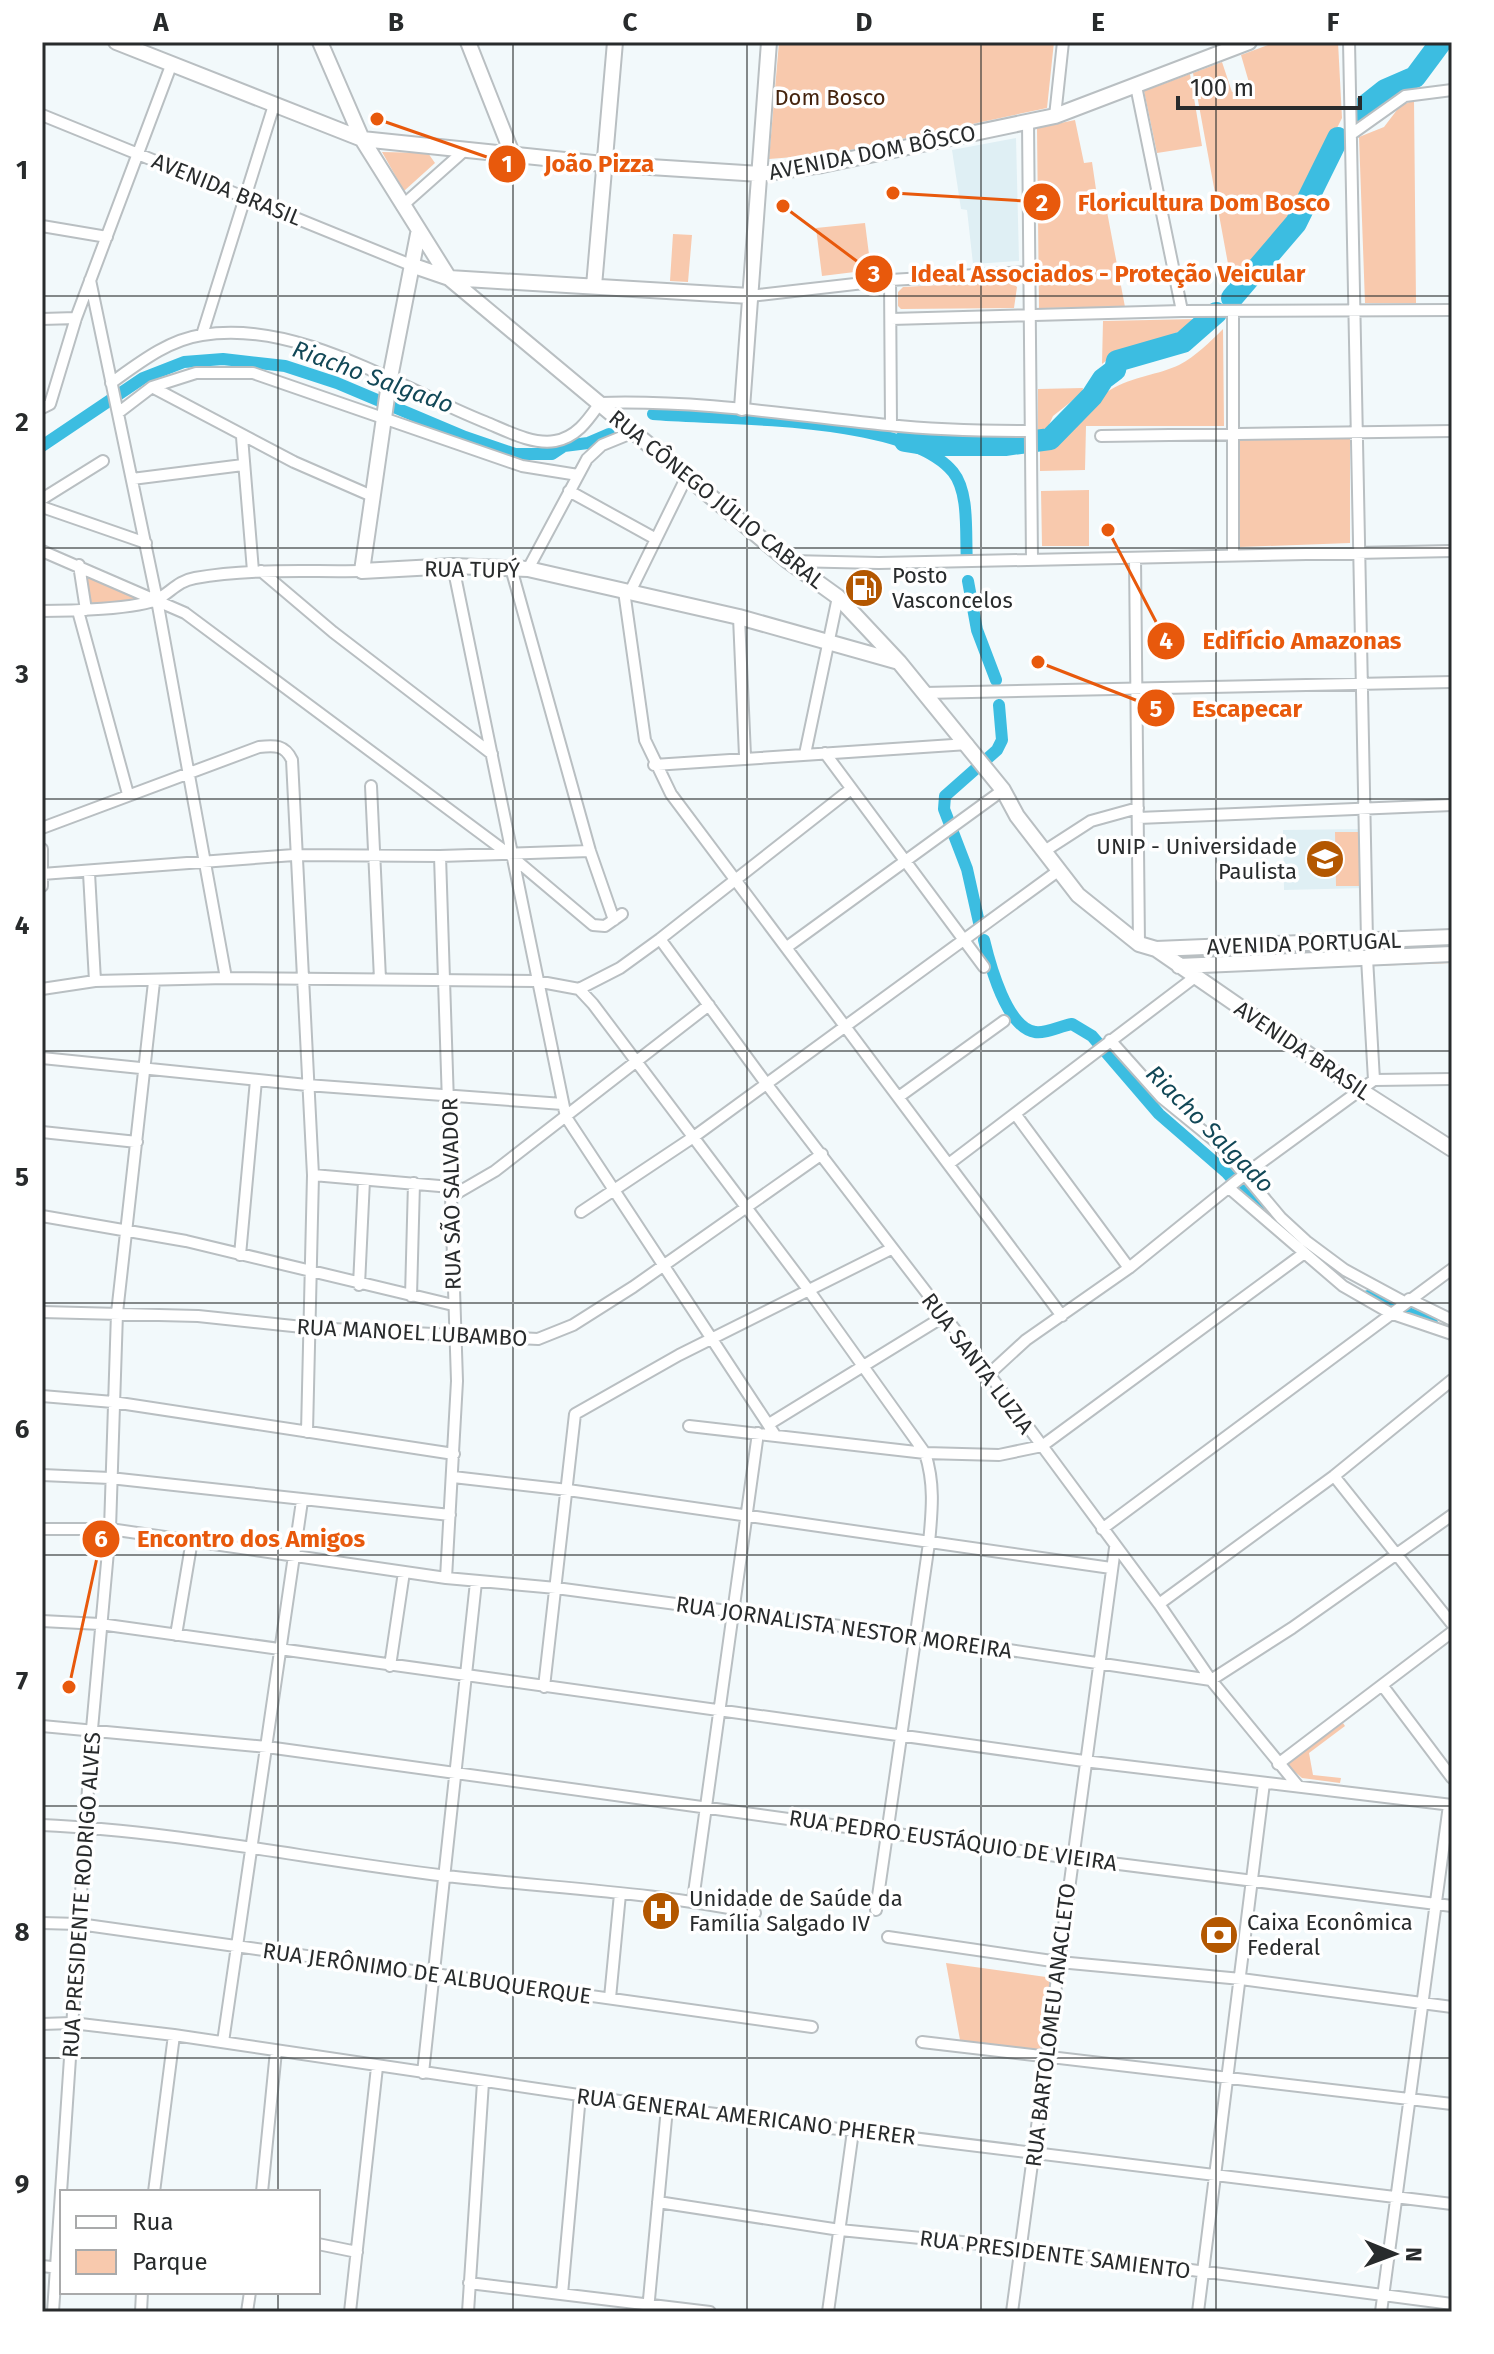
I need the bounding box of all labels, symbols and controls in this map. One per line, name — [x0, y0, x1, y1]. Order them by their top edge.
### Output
text: A — [152, 7, 169, 38]
text: B — [388, 7, 404, 38]
text: C — [623, 7, 638, 38]
text: D — [856, 7, 873, 38]
text: E — [1091, 7, 1105, 38]
text: F — [1327, 7, 1340, 38]
scale bar — [1178, 60, 1360, 110]
text: 100 m — [1190, 74, 1254, 102]
park label: Dom Bosco — [774, 84, 886, 111]
street label: AVENIDA DOM BÔSCO — [766, 119, 978, 186]
callout: João Pizza — [487, 140, 670, 188]
street label: AVENIDA BRASIL — [148, 147, 306, 232]
text: 1 — [501, 150, 513, 178]
text: João Pizza — [543, 150, 654, 178]
text: 1 — [16, 155, 28, 186]
callout: Floricultura Dom Bosco — [1022, 178, 1347, 226]
text: 2 — [1036, 189, 1048, 217]
text: Floricultura Dom Bosco — [1078, 189, 1330, 217]
callout: Ideal Associados - Proteção Veicular — [854, 250, 1321, 298]
text: 3 — [867, 260, 880, 288]
text: Ideal Associados - Proteção Veicular — [911, 260, 1306, 289]
water label: Riacho Salgado — [289, 335, 457, 419]
street label: RUA CÔNEGO JÚLIO CABRAL — [603, 404, 830, 595]
text: 2 — [15, 407, 29, 438]
street label: RUA TUPÝ — [424, 555, 520, 584]
place label: Posto Vasconcelos — [892, 562, 1013, 614]
fuel station icon: Posto Vasconcelos — [843, 567, 885, 609]
callout: Edifício Amazonas — [1146, 617, 1417, 665]
text: 4 — [1159, 627, 1173, 655]
text: Edifício Amazonas — [1203, 627, 1402, 655]
text: 3 — [14, 659, 29, 690]
callout: Escapecar — [1136, 684, 1318, 732]
text: 5 — [1150, 695, 1163, 723]
text: Escapecar — [1192, 695, 1302, 723]
place label: UNIP - Universidade Paulista — [1096, 833, 1297, 885]
school or university icon: UNIP - Universidade Paulista — [1304, 838, 1346, 880]
text: 4 — [15, 910, 30, 941]
street label: AVENIDA PORTUGAL — [1206, 927, 1402, 960]
street label: AVENIDA BRASIL — [1229, 995, 1376, 1106]
water label: Riacho Salgado — [1140, 1059, 1280, 1199]
street label: RUA SÃO SALVADOR — [436, 1098, 467, 1290]
text: 5 — [15, 1162, 29, 1193]
street label: RUA SANTA LUZIA — [916, 1287, 1040, 1439]
street label: RUA MANOEL LUBAMBO — [296, 1313, 528, 1352]
text: 6 — [15, 1414, 30, 1445]
callout: Encontro dos Amigos — [81, 1515, 381, 1563]
text: 6 — [94, 1525, 108, 1553]
text: Encontro dos Amigos — [137, 1525, 365, 1553]
street label: RUA JORNALISTA NESTOR MOREIRA — [674, 1591, 1014, 1665]
text: 7 — [16, 1666, 28, 1697]
street label: RUA PRESIDENTE RODRIGO ALVES — [57, 1731, 106, 2059]
street label: RUA PEDRO EUSTÁQUIO DE VIEIRA — [787, 1804, 1119, 1877]
street label: RUA BARTOLOMEU ANACLETO — [1020, 1882, 1081, 2169]
place label: Unidade de Saúde da Família Salgado IV — [689, 1885, 903, 1937]
hospital icon: Unidade de Saúde da Família Salgado IV — [640, 1890, 682, 1932]
place label: Caixa Econômica Federal — [1247, 1909, 1413, 1961]
bank icon: Caixa Econômica Federal — [1198, 1914, 1240, 1956]
text: 8 — [14, 1917, 30, 1948]
street label: RUA JERÔNIMO DE ALBUQUERQUE — [261, 1937, 593, 2010]
street label: RUA GENERAL AMERICANO PHERER — [575, 2082, 917, 2151]
text: 9 — [15, 2169, 29, 2200]
legend — [60, 2190, 320, 2294]
text: Rua — [132, 2208, 174, 2236]
north arrow — [1354, 2214, 1434, 2294]
street label: RUA PRESIDENTE SAMIENTO — [918, 2224, 1192, 2285]
text: N — [1400, 2247, 1427, 2262]
text: Parque — [132, 2248, 208, 2276]

